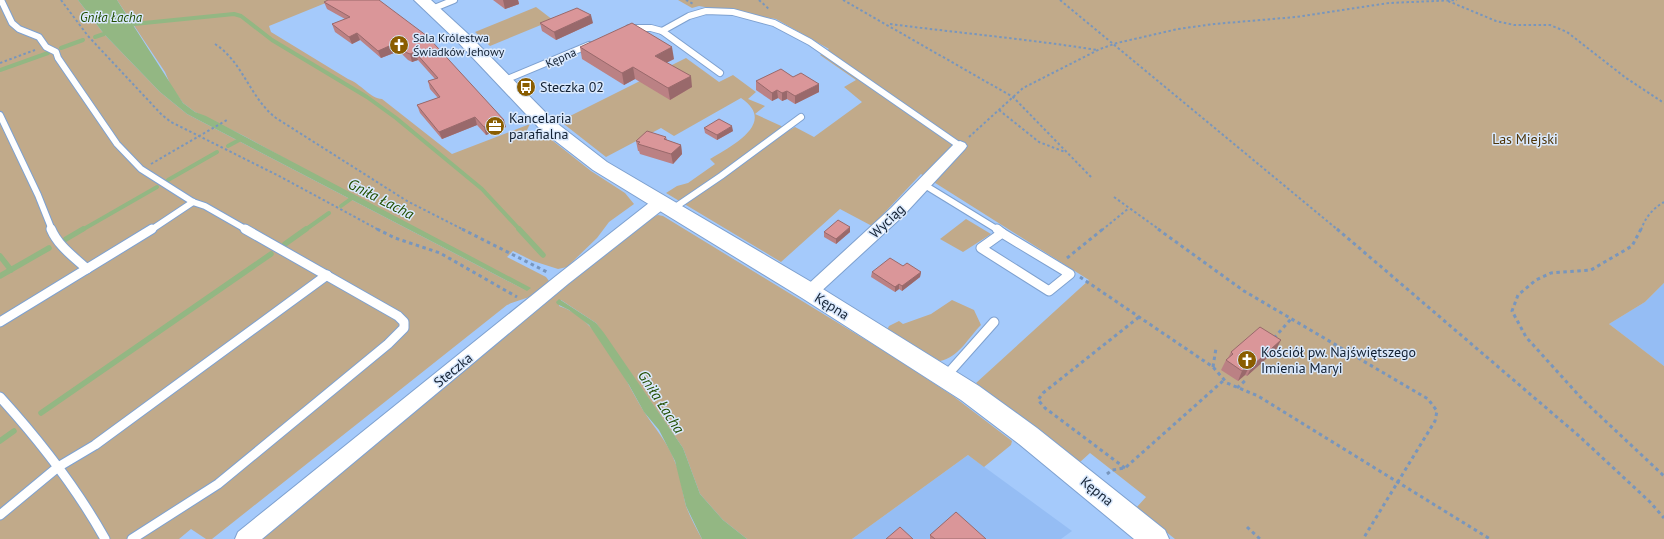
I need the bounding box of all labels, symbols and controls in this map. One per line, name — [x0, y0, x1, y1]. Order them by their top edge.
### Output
water label: Gniła Łacha — [80, 9, 143, 26]
place label: Sala Królestwa Świadków Jehowy — [413, 30, 505, 59]
church icon: Sala Królestwa Świadków Jehowy — [388, 34, 410, 56]
street label: Kępna — [543, 44, 578, 71]
bus stop icon: Steczka 02 — [515, 76, 537, 98]
place label: Steczka 02 — [540, 78, 604, 96]
place label: Kancelaria parafialna — [509, 109, 571, 143]
office icon: Kancelaria parafialna — [484, 115, 506, 137]
park label: Las Miejski — [1492, 130, 1558, 148]
water label: Gniła Łacha — [345, 174, 418, 224]
street label: Wyciąg — [866, 200, 908, 242]
street label: Kępna — [811, 289, 853, 324]
place label: Kościół pw. Najświętszego Imienia Maryi — [1261, 343, 1416, 377]
street label: Steczka — [430, 349, 476, 391]
church icon: Kościół pw. Najświętszego Imienia Maryi — [1236, 349, 1258, 371]
water label: Gniła Łacha — [634, 367, 689, 437]
street label: Kępna — [1077, 472, 1117, 510]

